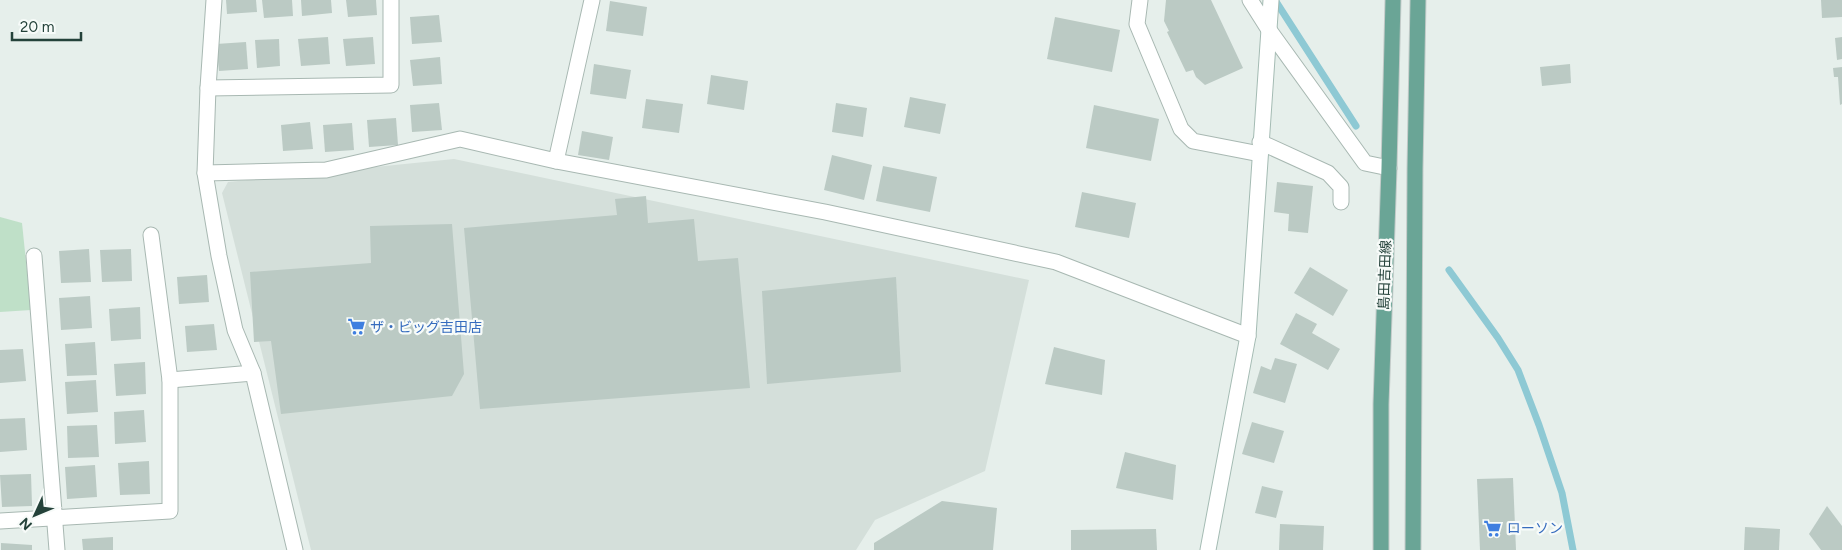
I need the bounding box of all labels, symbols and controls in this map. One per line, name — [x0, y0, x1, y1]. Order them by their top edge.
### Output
scale bar — [12, 10, 81, 42]
text: 20 m — [20, 18, 54, 36]
street label: 島田吉田線 — [1375, 240, 1395, 310]
supermarket icon: ザ・ビッグ吉田店 — [346, 317, 366, 337]
place label: ザ・ビッグ吉田店 — [370, 319, 482, 336]
north arrow — [10, 490, 60, 540]
text: N — [16, 514, 36, 533]
supermarket icon: ローソン — [1483, 518, 1503, 538]
place label: ローソン — [1507, 520, 1563, 537]

